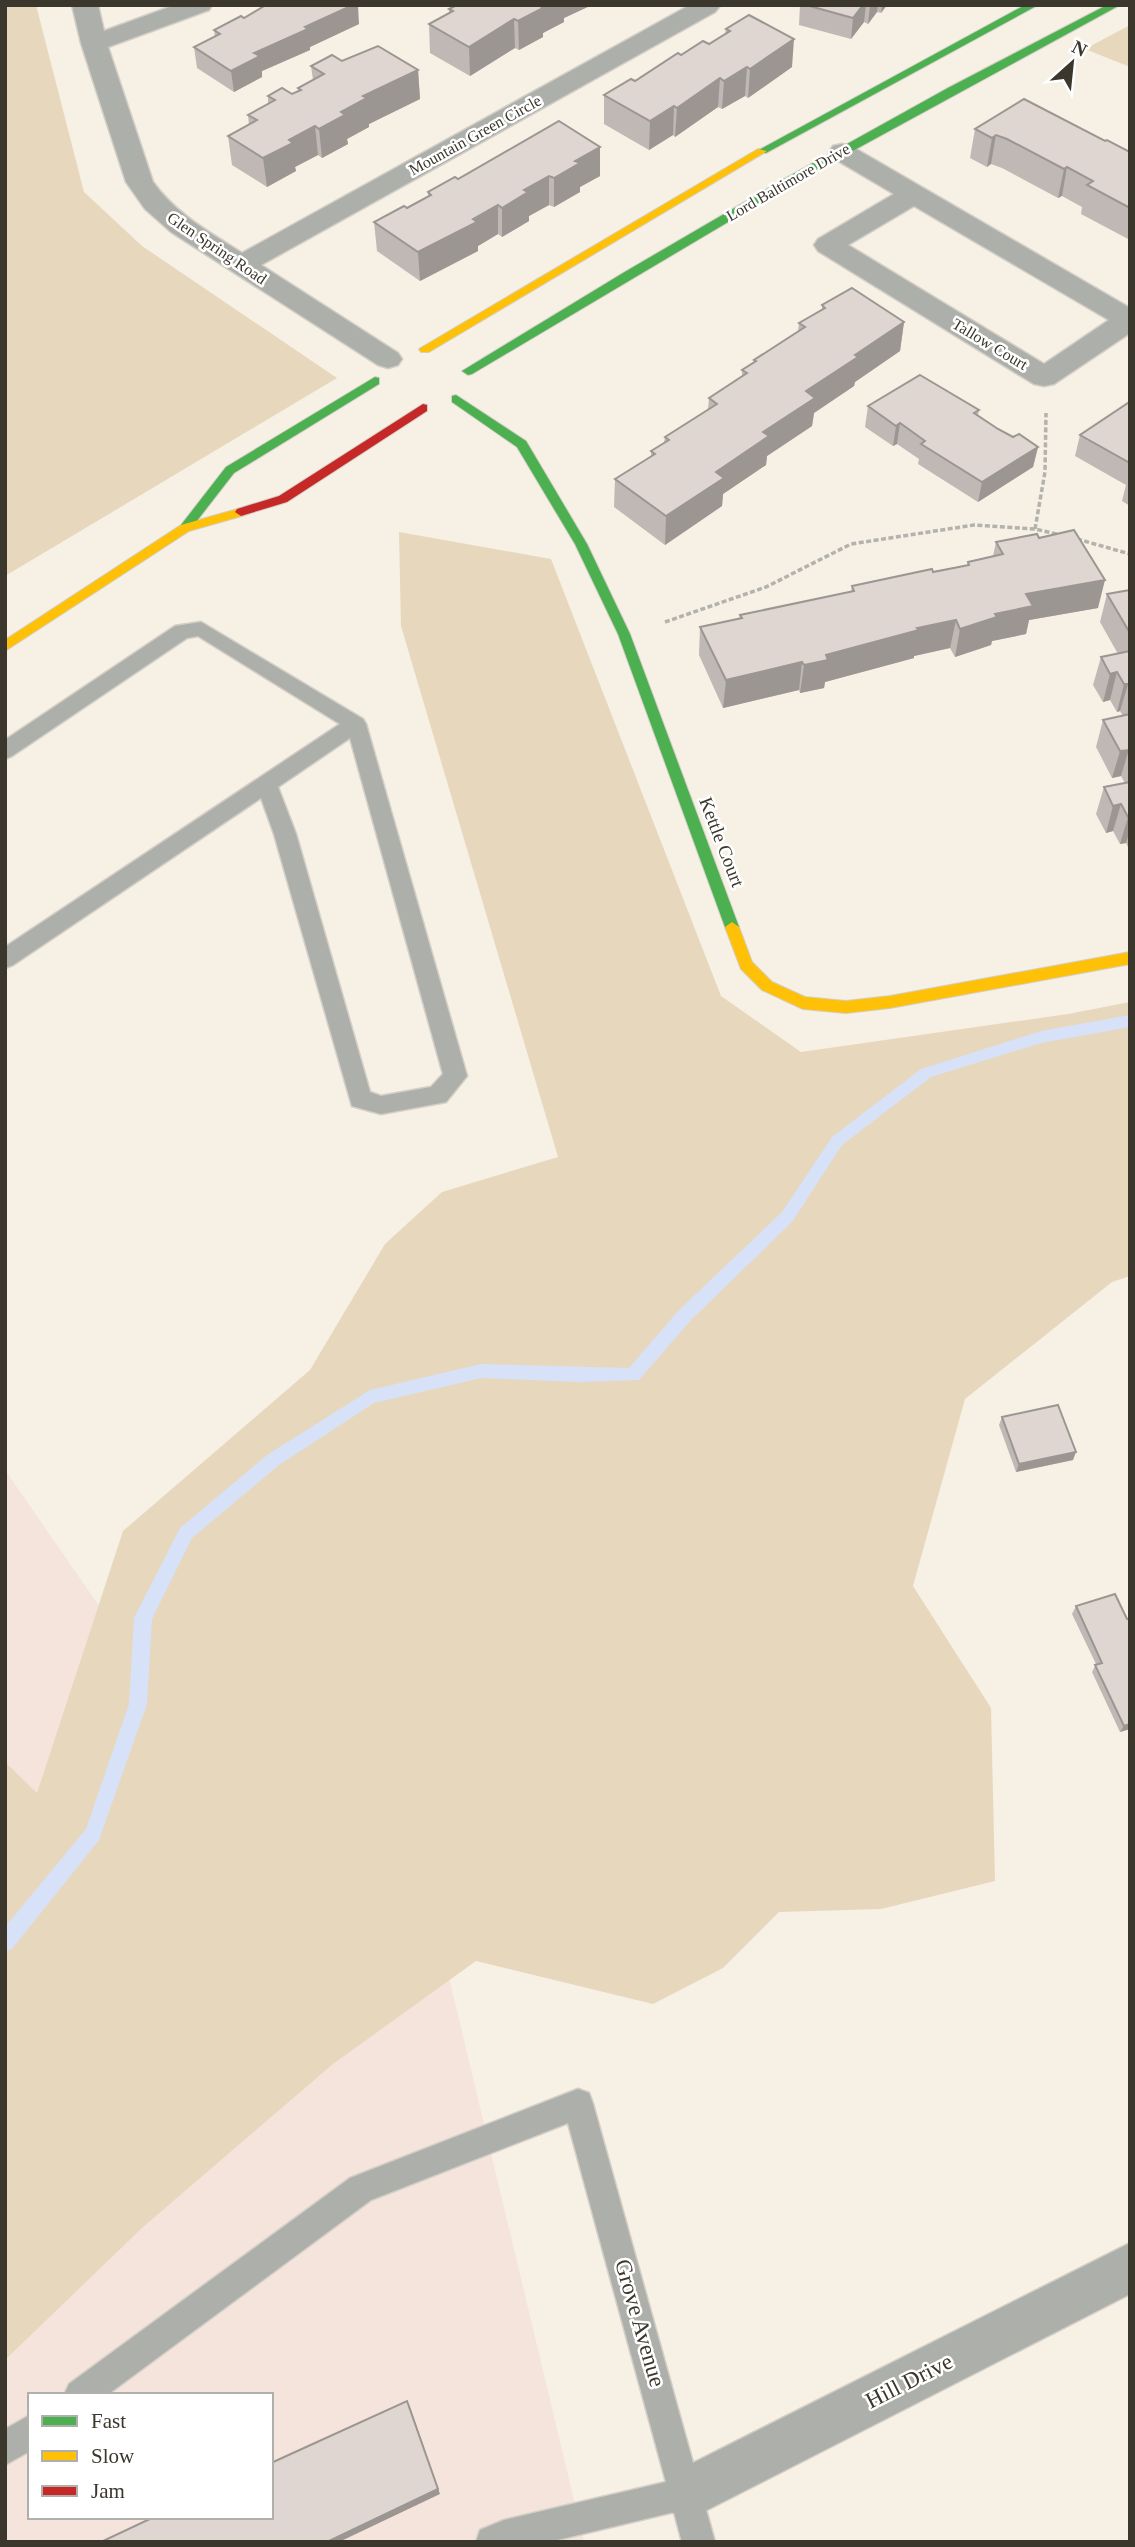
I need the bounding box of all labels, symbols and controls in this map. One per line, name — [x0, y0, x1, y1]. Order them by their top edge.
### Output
north arrow — [1037, 28, 1107, 98]
text: N — [1069, 36, 1091, 61]
street label: Mountain Green Circle — [406, 92, 544, 178]
street label: Lord Baltimore Drive — [723, 140, 853, 224]
street label: Glen Spring Road — [164, 209, 270, 288]
street label: Tallow Court — [949, 315, 1031, 373]
street label: Kettle Court — [695, 794, 749, 891]
street label: Grove Avenue — [610, 2256, 670, 2390]
street label: Hill Drive — [861, 2349, 957, 2413]
legend — [28, 2393, 273, 2519]
text: Fast — [91, 2409, 126, 2433]
text: Slow — [91, 2444, 135, 2468]
text: Jam — [91, 2479, 125, 2503]

